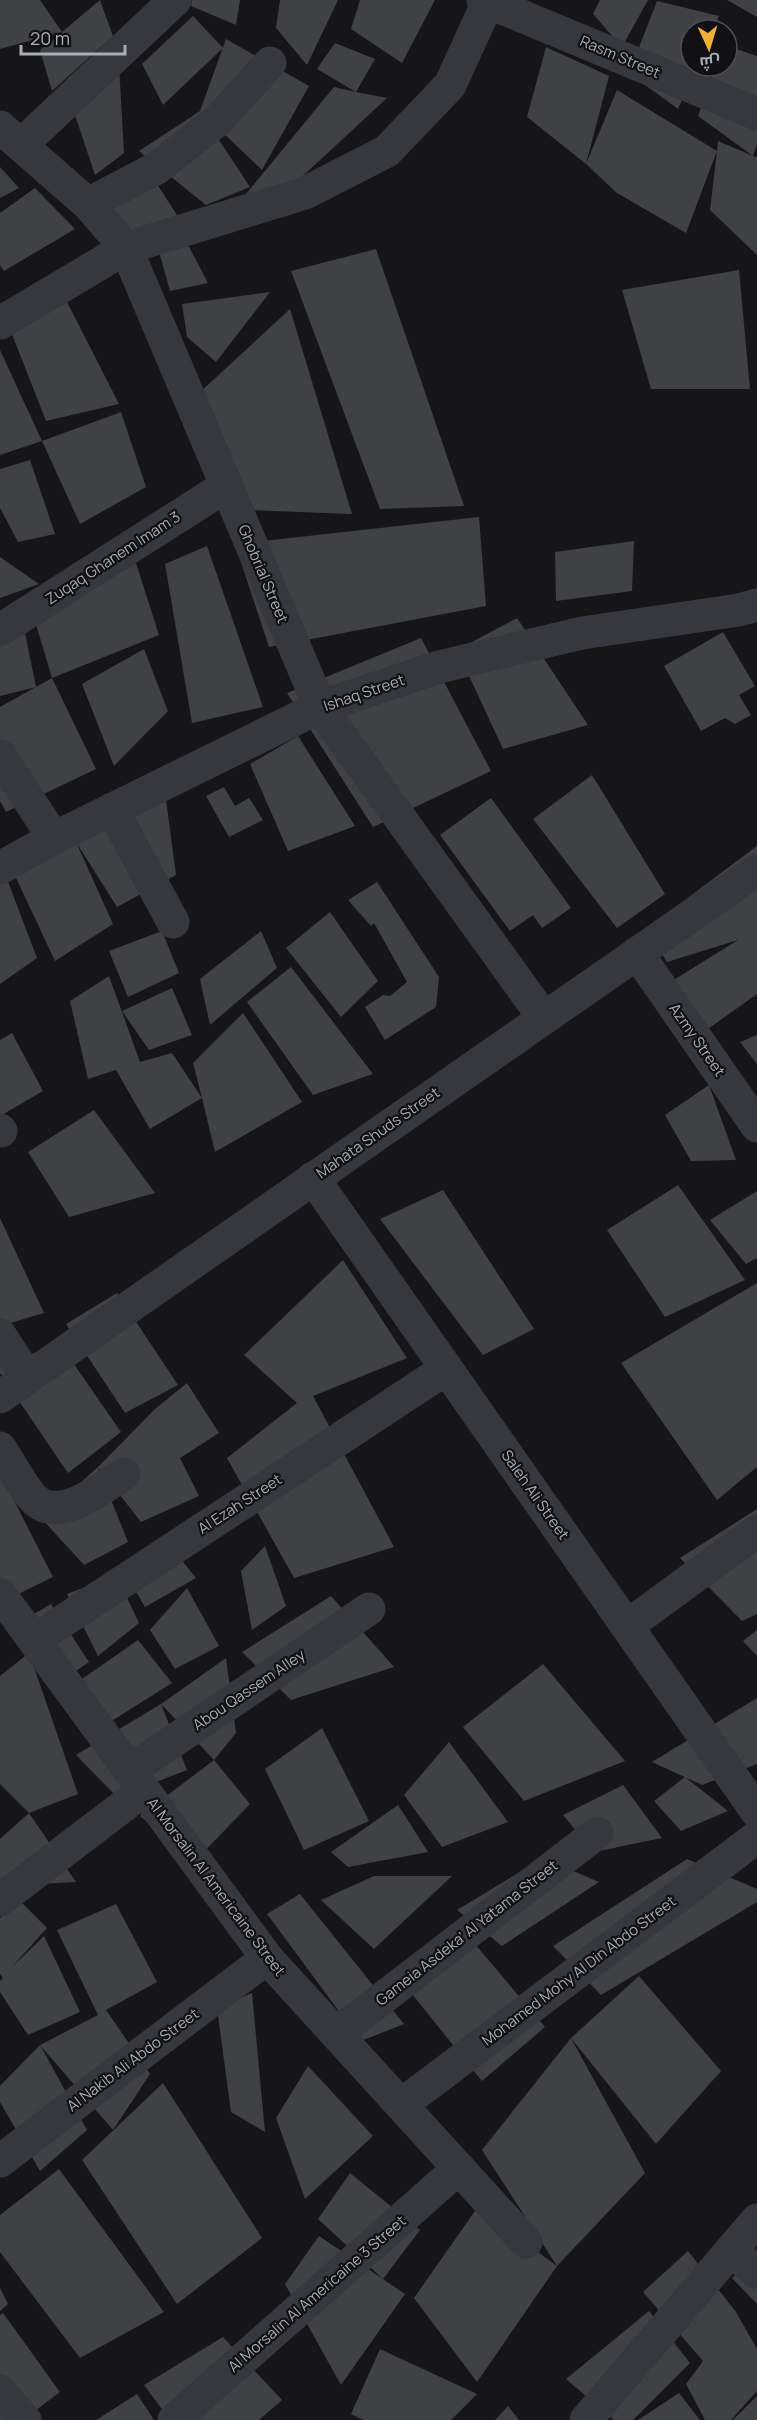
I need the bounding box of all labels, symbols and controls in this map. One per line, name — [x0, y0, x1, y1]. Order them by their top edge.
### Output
scale bar — [21, 18, 124, 56]
north arrow — [679, 18, 739, 78]
text: 20 m — [30, 26, 70, 50]
street label: Rasm Street — [577, 30, 664, 83]
text: ش — [699, 51, 721, 75]
street label: Zuqaq Ghanem Imam 3 — [41, 506, 184, 609]
street label: Ghobrial Street — [233, 521, 294, 626]
street label: Ishaq Street — [320, 669, 407, 716]
street label: Azmy Street — [664, 999, 730, 1080]
street label: Mahata Shuds Street — [312, 1082, 444, 1183]
street label: Saleh Ali Street — [497, 1446, 574, 1544]
street label: Al Ezah Street — [194, 1469, 286, 1539]
street label: Abou Qassem Alley — [188, 1644, 309, 1735]
street label: Al Morsalin Al Americaine Street — [142, 1793, 290, 1980]
street label: Gameia Asdeka' Al Yatama Street — [371, 1855, 562, 2010]
street label: Mohamed Mohy Al Din Abdo Street — [477, 1891, 680, 2051]
street label: Al Nakib Ali Abdo Street — [62, 2003, 203, 2116]
street label: Al Morsalin Al Americaine 3 Street — [223, 2210, 410, 2377]

